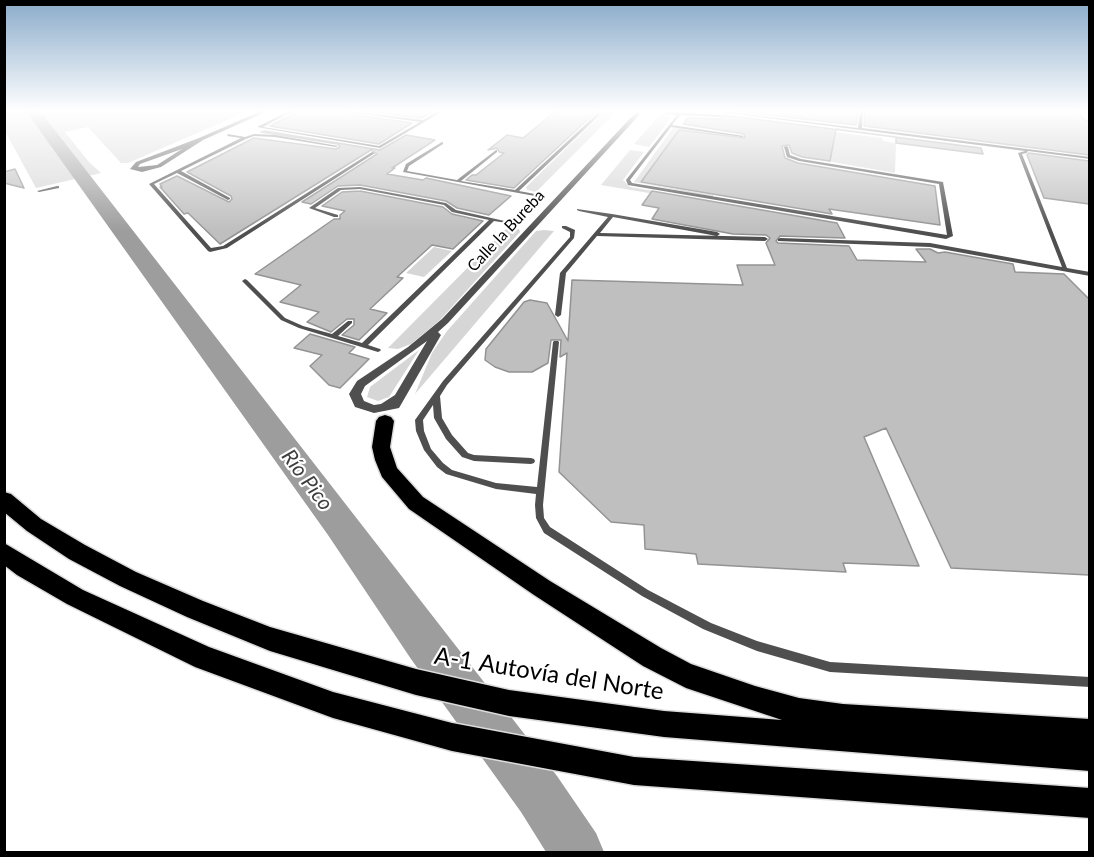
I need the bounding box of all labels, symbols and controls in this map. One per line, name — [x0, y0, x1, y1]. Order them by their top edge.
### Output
street label: Calle la Bureba — [463, 186, 549, 276]
water label: Río Pico — [276, 445, 338, 515]
street label: A-1 Autovía del Norte — [432, 642, 666, 706]

